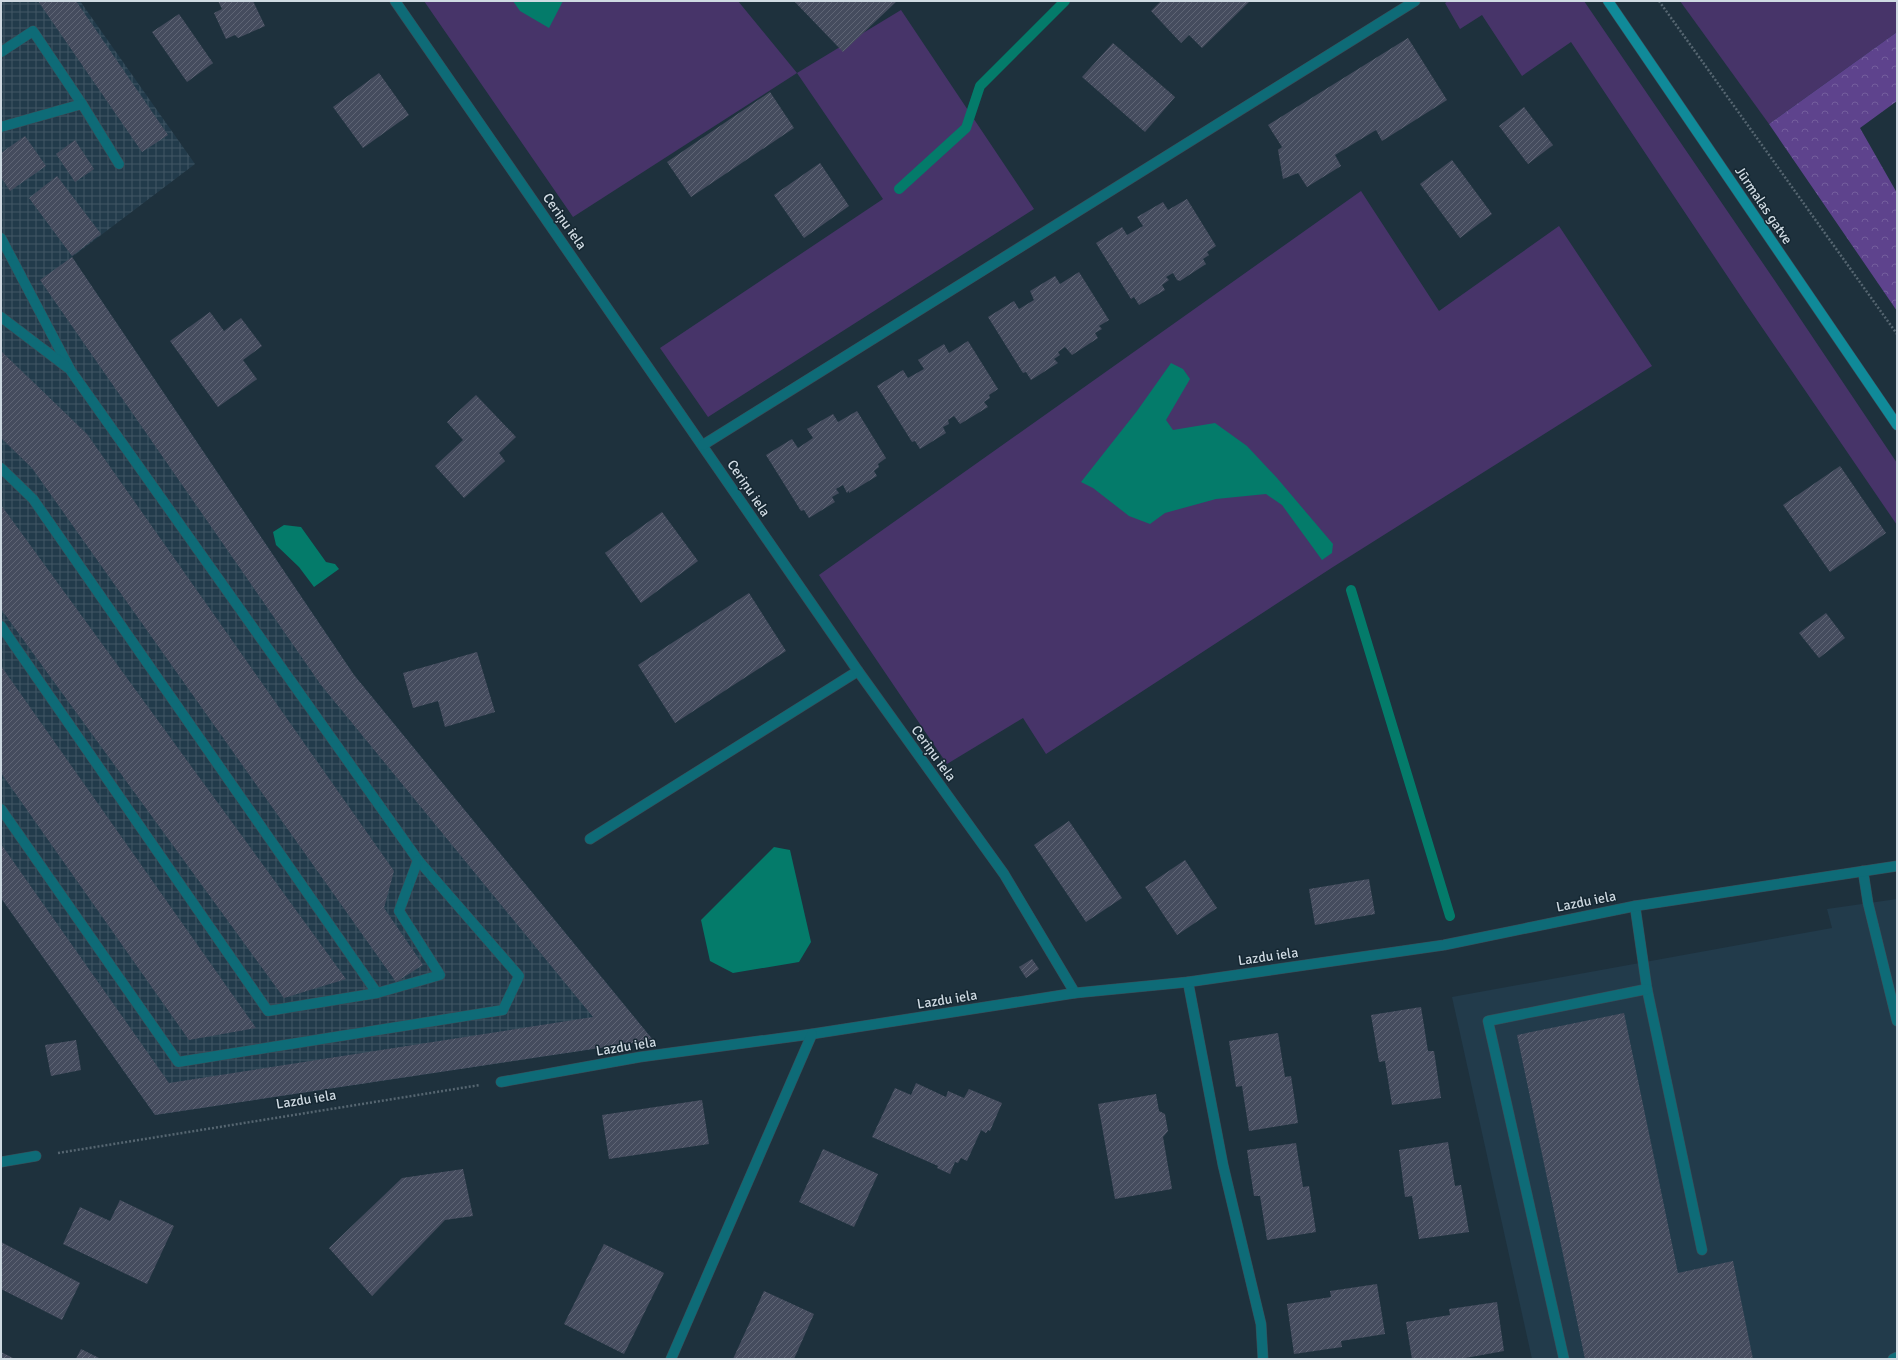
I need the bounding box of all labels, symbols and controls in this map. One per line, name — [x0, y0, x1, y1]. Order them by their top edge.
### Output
street label: Jūrmalas gatve — [1731, 163, 1796, 247]
street label: Ceriņu iela — [539, 190, 590, 253]
street label: Ceriņu iela — [723, 457, 774, 520]
street label: Ceriņu iela — [908, 722, 960, 785]
street label: Lazdu iela — [1555, 887, 1617, 916]
street label: Lazdu iela — [1237, 944, 1299, 969]
street label: Lazdu iela — [916, 986, 978, 1013]
street label: Lazdu iela — [595, 1033, 657, 1060]
street label: Lazdu iela — [275, 1086, 337, 1113]

